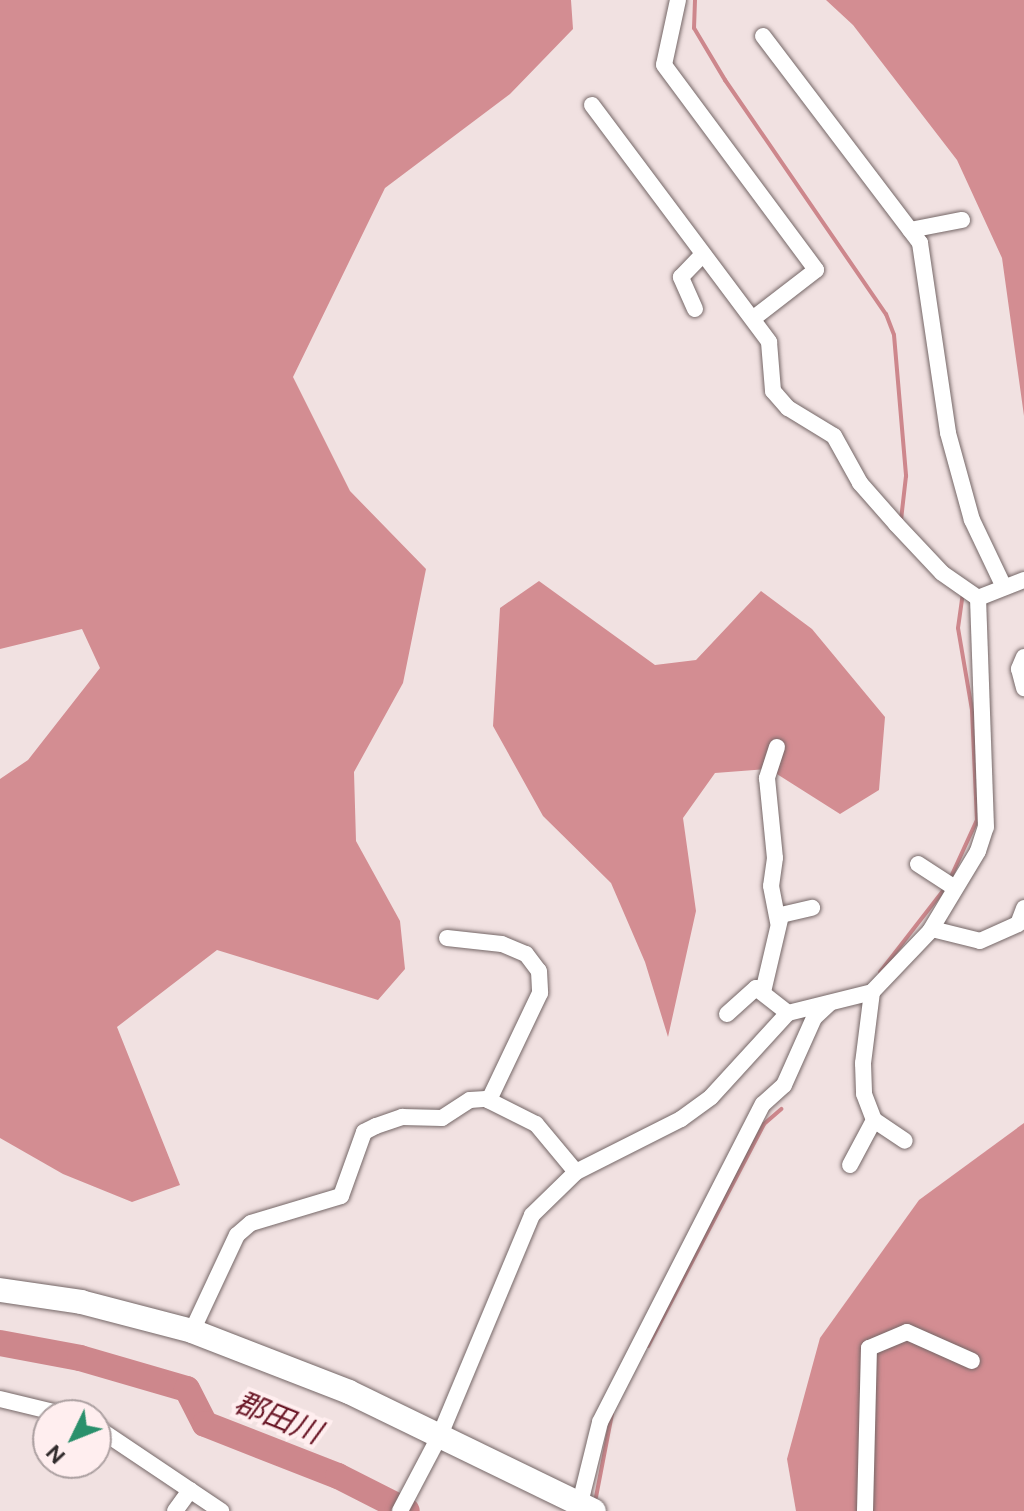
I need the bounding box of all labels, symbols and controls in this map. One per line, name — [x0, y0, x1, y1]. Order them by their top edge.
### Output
water label: 郡田川 — [230, 1384, 326, 1452]
north arrow — [32, 1399, 112, 1479]
text: N — [39, 1439, 72, 1470]

